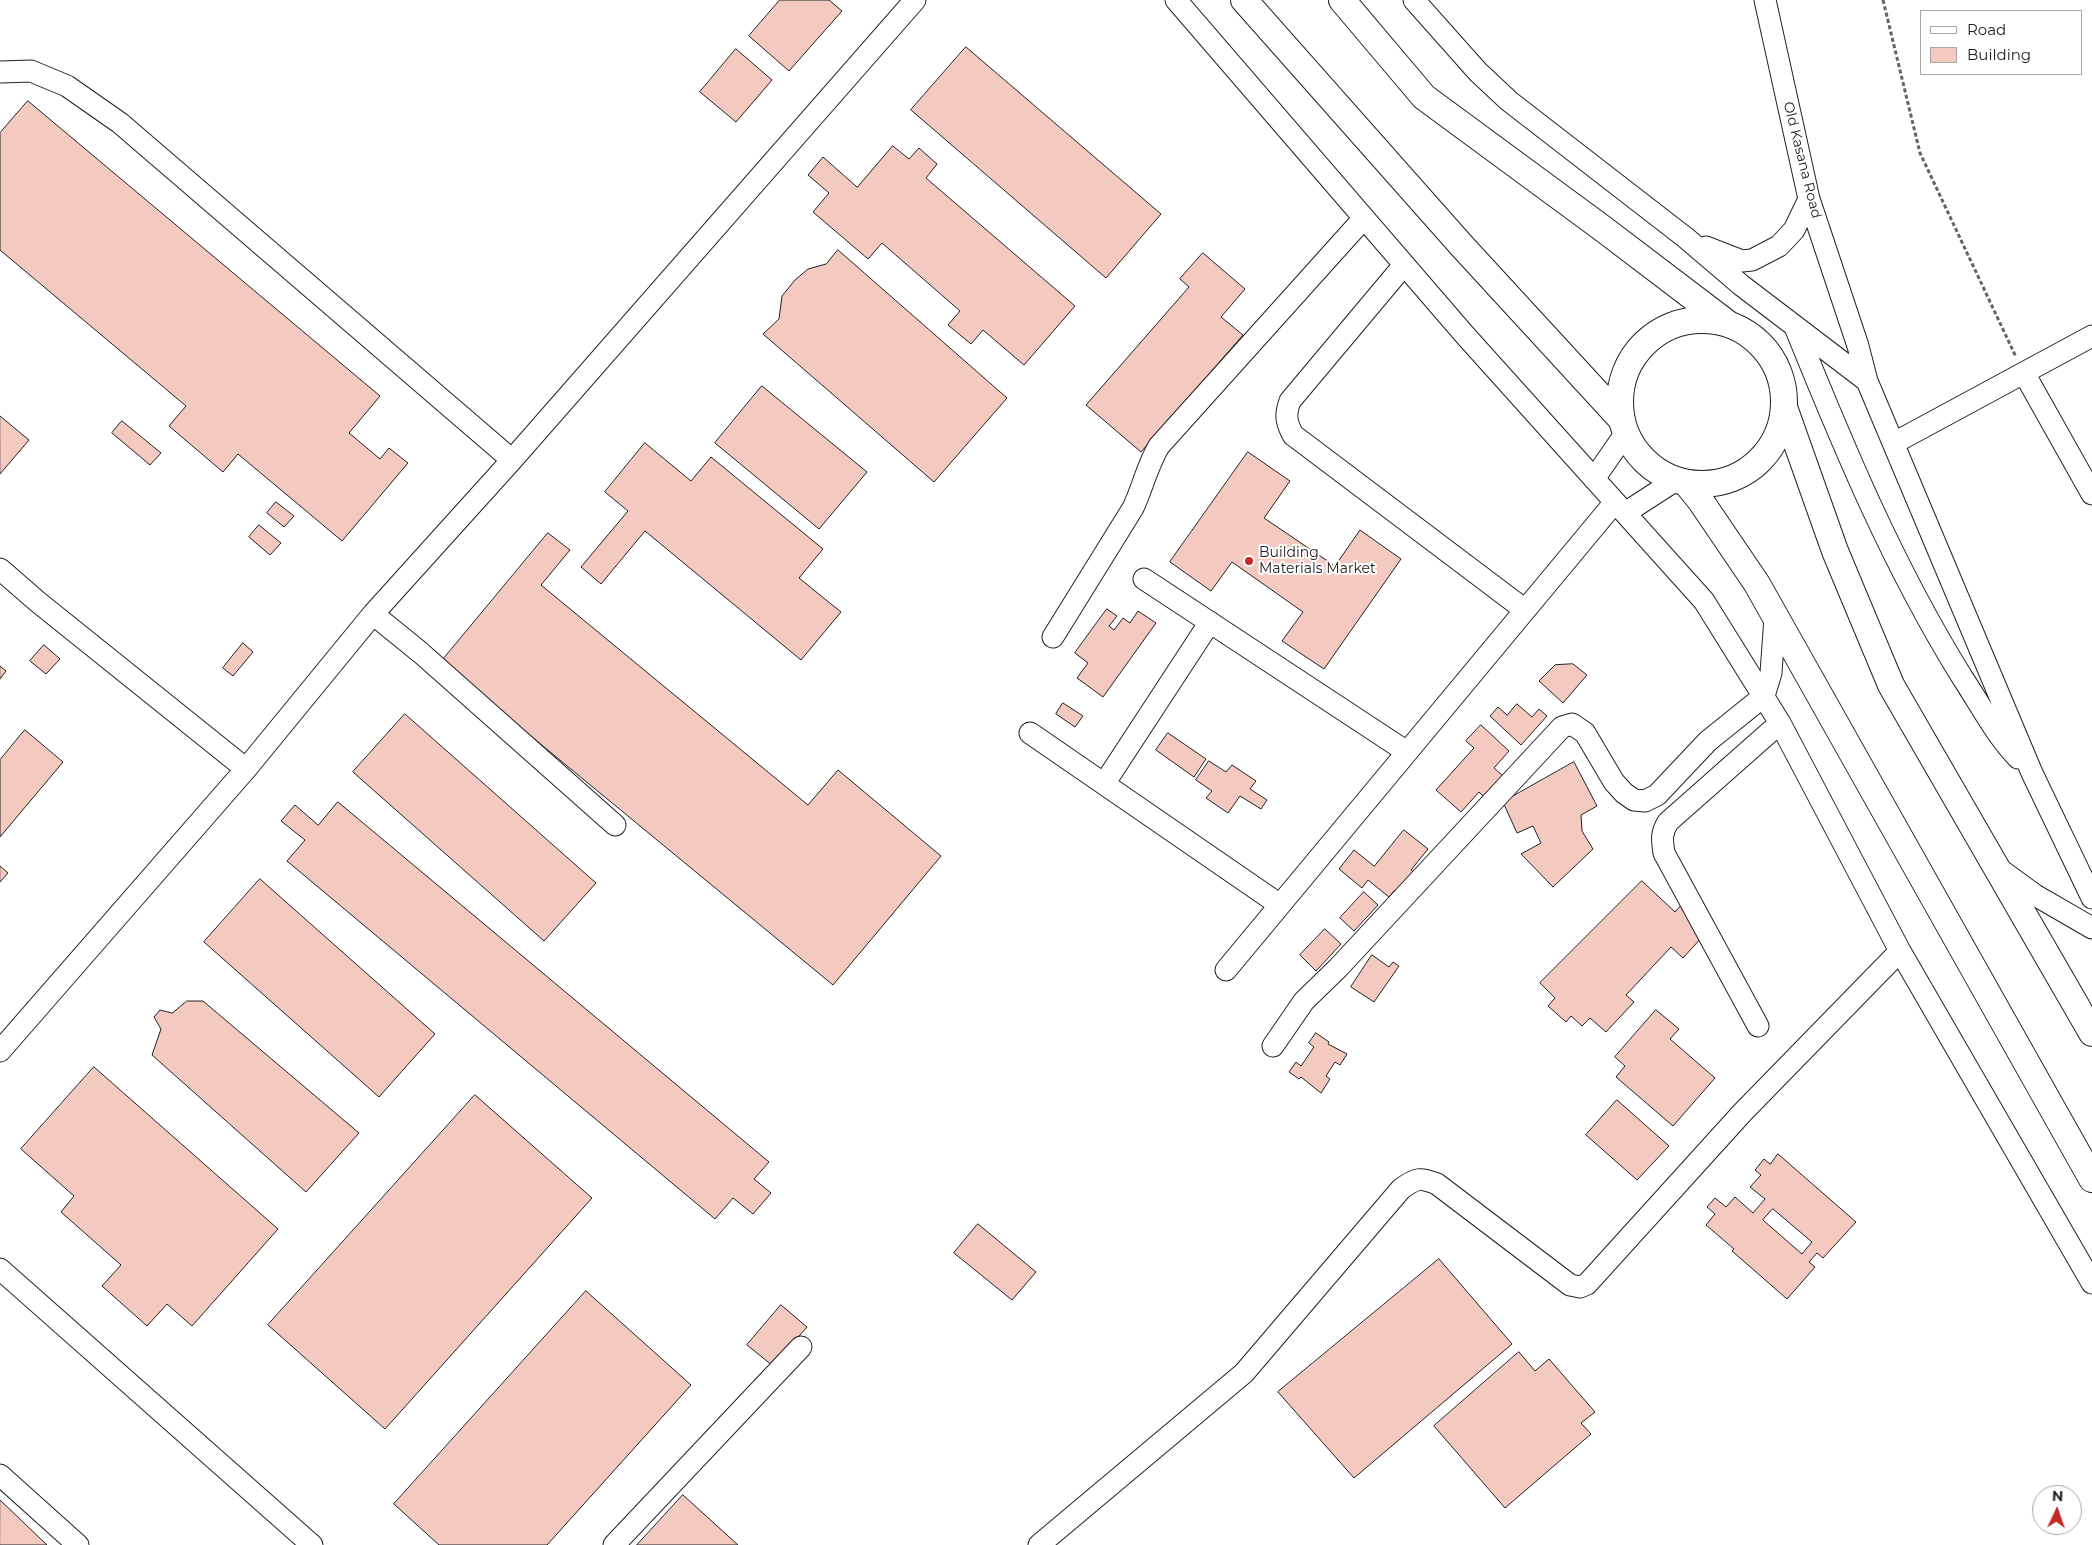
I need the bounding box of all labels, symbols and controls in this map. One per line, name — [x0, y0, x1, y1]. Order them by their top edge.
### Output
legend — [1920, 10, 2082, 75]
text: Road — [1967, 20, 2006, 39]
text: Building — [1967, 45, 2031, 64]
street label: Old Kasana Road — [1779, 100, 1825, 220]
place label: Building Materials Market — [1259, 545, 1376, 578]
marker: Building Materials Market — [1243, 555, 1255, 567]
north arrow — [2032, 1485, 2082, 1535]
text: N — [2052, 1487, 2064, 1505]

